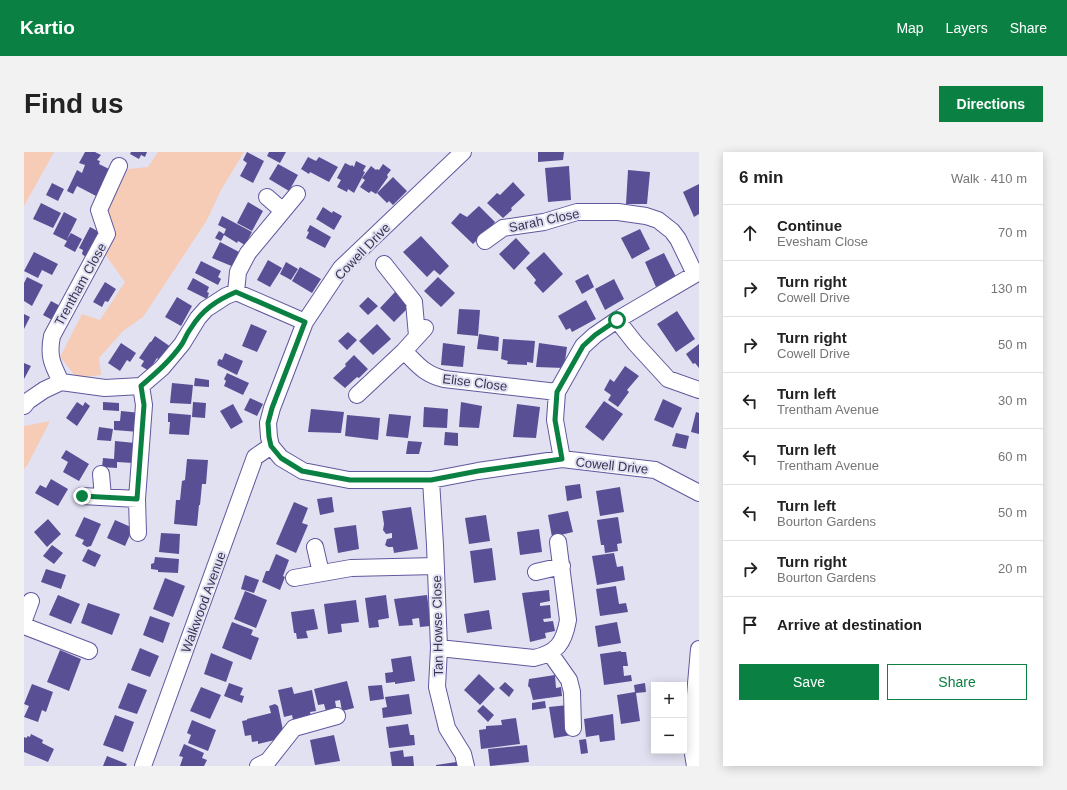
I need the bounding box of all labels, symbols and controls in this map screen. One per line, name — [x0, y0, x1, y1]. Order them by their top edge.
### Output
text: Kartio — [20, 17, 75, 38]
text: Map — [896, 20, 924, 36]
text: Layers — [946, 20, 988, 36]
text: Share — [1010, 20, 1047, 36]
button: Directions — [939, 86, 1043, 122]
text: Find us — [24, 88, 124, 119]
text: 6 min — [739, 168, 783, 187]
text: Walk · 410 m — [951, 171, 1027, 186]
street label: Sarah Close — [508, 206, 581, 235]
text: Continue — [777, 217, 842, 234]
street label: Cowell Drive — [332, 220, 393, 283]
icon: ahead — [739, 222, 761, 244]
text: 70 m — [998, 225, 1027, 240]
text: Evesham Close — [777, 234, 868, 249]
street label: Trentham Close — [52, 240, 109, 328]
text: Turn right — [777, 273, 847, 290]
icon: right — [739, 278, 761, 300]
text: 130 m — [991, 281, 1027, 296]
text: Cowell Drive — [777, 290, 850, 305]
route start — [608, 311, 626, 329]
text: Turn right — [777, 329, 847, 346]
icon: right — [739, 334, 761, 356]
text: 50 m — [998, 337, 1027, 352]
text: Cowell Drive — [777, 346, 850, 361]
street label: Elise Close — [442, 371, 508, 394]
text: Turn left — [777, 385, 836, 402]
icon: left — [739, 390, 761, 412]
text: 30 m — [998, 393, 1027, 408]
text: Trentham Avenue — [777, 402, 879, 417]
text: Turn left — [777, 441, 836, 458]
icon: left — [739, 446, 761, 468]
text: 60 m — [998, 449, 1027, 464]
street label: Cowell Drive — [575, 454, 649, 477]
text: Trentham Avenue — [777, 458, 879, 473]
route end — [73, 487, 91, 505]
text: Turn left — [777, 497, 836, 514]
icon: left — [739, 502, 761, 524]
text: 50 m — [998, 505, 1027, 520]
text: Bourton Gardens — [777, 514, 876, 529]
street label: Walkwood Avenue — [178, 550, 229, 655]
text: Turn right — [777, 553, 847, 570]
icon: right — [739, 558, 761, 580]
text: 20 m — [998, 561, 1027, 576]
text: Bourton Gardens — [777, 570, 876, 585]
street label: Tan Howse Close — [429, 575, 446, 677]
icon: arrive — [739, 614, 761, 636]
text: Arrive at destination — [777, 616, 922, 633]
button: Save — [739, 664, 879, 700]
button: Share — [887, 664, 1027, 700]
map controls — [651, 682, 687, 754]
button: + — [651, 682, 687, 718]
button: − — [651, 718, 687, 754]

